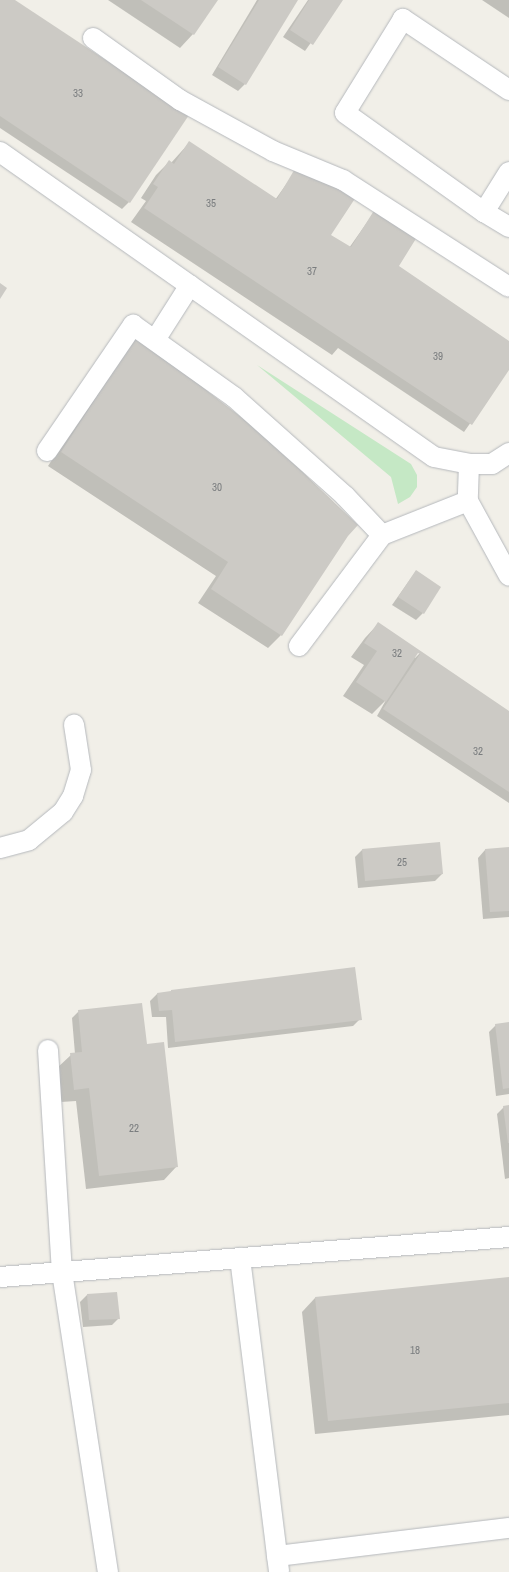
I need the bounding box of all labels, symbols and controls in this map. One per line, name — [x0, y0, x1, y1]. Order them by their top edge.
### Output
house number: 33 — [73, 86, 83, 100]
house number: 35 — [206, 196, 216, 210]
house number: 37 — [307, 264, 317, 278]
house number: 39 — [433, 349, 443, 363]
house number: 30 — [212, 480, 222, 494]
house number: 32 — [392, 646, 402, 660]
house number: 32 — [473, 744, 483, 758]
house number: 25 — [397, 855, 407, 869]
house number: 22 — [129, 1121, 139, 1135]
house number: 18 — [410, 1343, 420, 1357]

